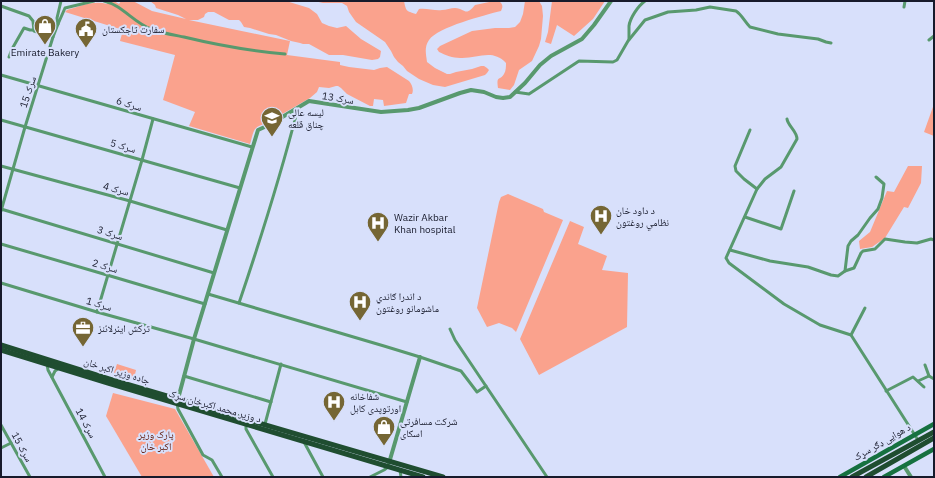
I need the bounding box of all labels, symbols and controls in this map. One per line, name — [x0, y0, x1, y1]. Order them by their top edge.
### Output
shop icon: Emirate Bakery — [32, 13, 58, 46]
public building icon: سفارت تاجکستان — [73, 16, 99, 49]
place label: سفارت تاجکستان — [102, 23, 165, 36]
place label: Emirate Bakery — [11, 46, 79, 59]
street label: سرک 15 — [17, 74, 39, 109]
street label: سرک 13 — [321, 89, 355, 107]
street label: سرک 6 — [115, 94, 144, 114]
school or university icon: لیسه عالی چناق قلعه — [259, 105, 285, 138]
place label: لیسه عالی چناق قلعه — [288, 106, 325, 131]
street label: سرک 5 — [109, 136, 138, 156]
street label: سرک 4 — [102, 179, 131, 199]
hospital icon: د داود خان نظامي روغتون — [588, 203, 614, 236]
place label: د داود خان نظامي روغتون — [616, 204, 669, 230]
hospital icon: Wazir Akbar Khan hospital — [365, 210, 391, 243]
place label: Wazir Akbar Khan hospital — [394, 211, 456, 236]
street label: سرک 3 — [96, 223, 125, 243]
street label: سرک 2 — [91, 256, 120, 276]
hospital icon: د اندرا ګاندي ماشومانو روغتون — [347, 289, 373, 322]
place label: د اندرا ګاندي ماشومانو روغتون — [376, 290, 439, 315]
street label: سرک 1 — [85, 294, 114, 314]
office icon: ترکش ایئرلائنز — [70, 315, 96, 348]
place label: ترکش ایئرلائنز — [97, 322, 150, 335]
street label: جاده وزیر اکبر خان — [82, 355, 152, 387]
street label: د وزیر محمد اکبرخان سړک — [167, 387, 263, 426]
hospital icon: شفاخانه اورتوپدی کابل — [321, 389, 347, 422]
place label: شفاخانه اورتوپدی کابل — [350, 390, 401, 415]
street label: سرک 14 — [73, 406, 99, 441]
shop icon: شرکت مسافرتی اسکای — [371, 414, 397, 447]
place label: شرکت مسافرتی اسکای — [400, 415, 458, 440]
street label: د هوایی ډګر سړک — [851, 420, 913, 464]
park label: پارک وزیر اکبر خان — [137, 428, 174, 453]
street label: سرک 15 — [9, 430, 36, 465]

